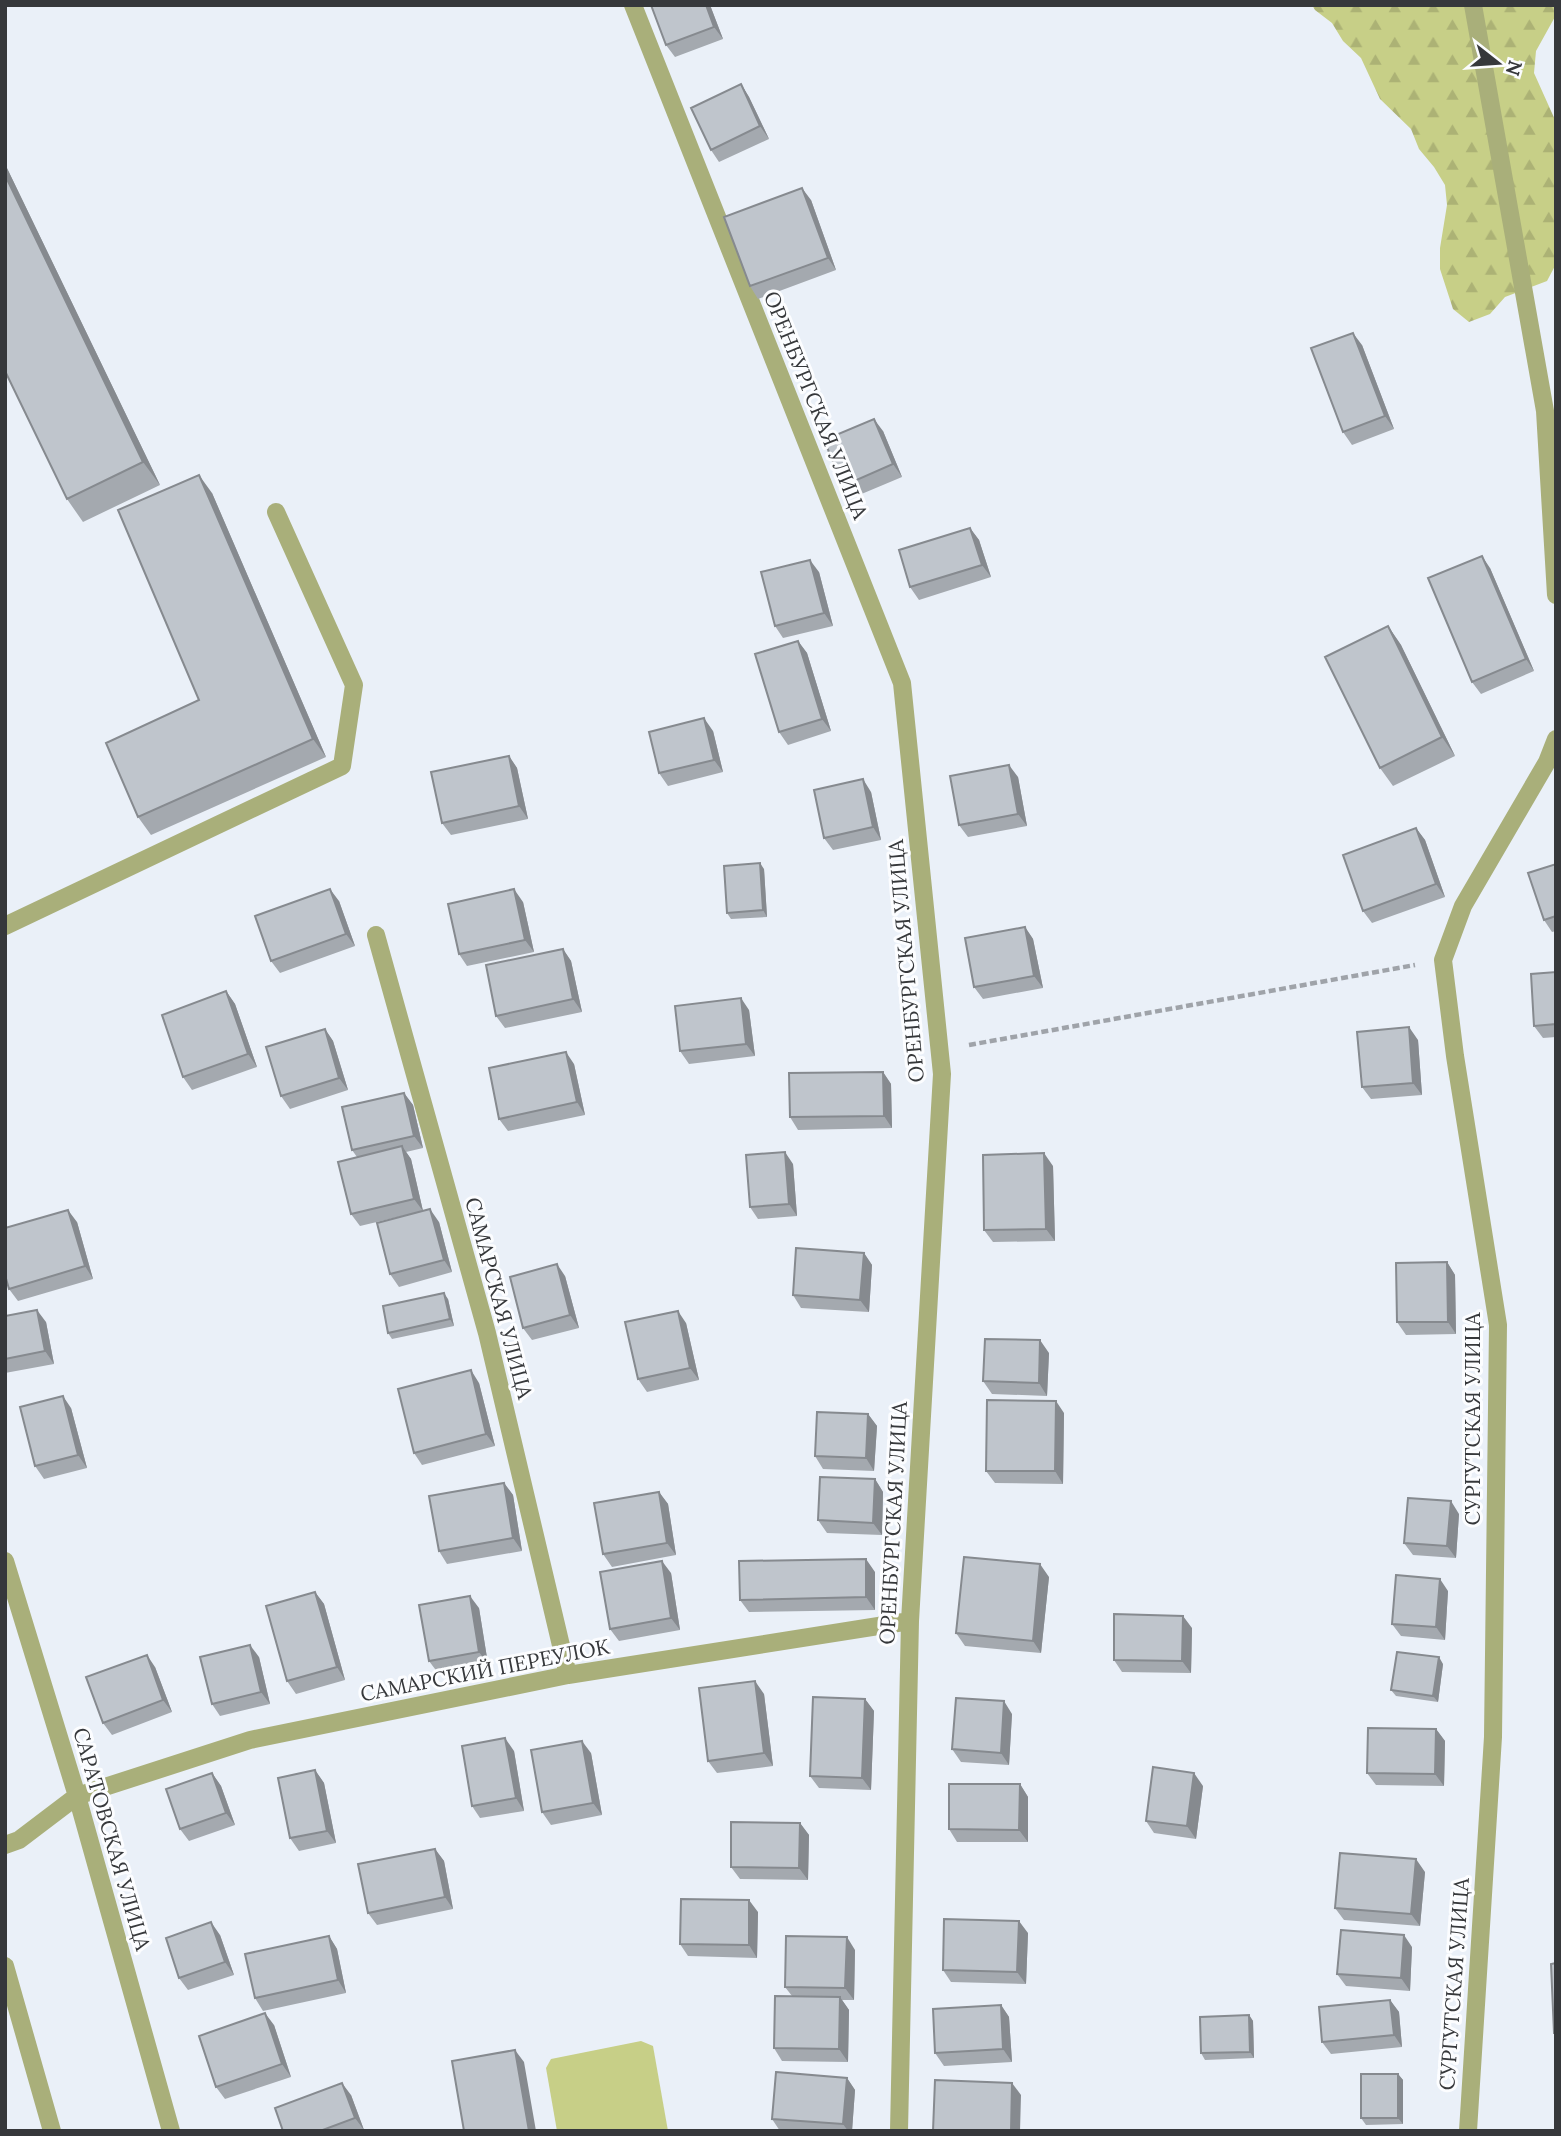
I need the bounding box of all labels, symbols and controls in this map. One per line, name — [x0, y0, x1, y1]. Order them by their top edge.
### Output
north arrow — [1463, 28, 1533, 98]
text: N — [1501, 57, 1528, 79]
street label: ОРЕНБУРГСКАЯ УЛИЦА — [758, 287, 874, 524]
street label: ОРЕНБУРГСКАЯ УЛИЦА — [882, 838, 930, 1084]
street label: САМАРСКАЯ УЛИЦА — [459, 1194, 539, 1403]
street label: СУРГУТСКАЯ УЛИЦА — [1459, 1312, 1486, 1525]
street label: ОРЕНБУРГСКАЯ УЛИЦА — [873, 1400, 913, 1645]
street label: САМАРСКИЙ ПЕРЕУЛОК — [358, 1632, 613, 1707]
street label: САРАТОВСКАЯ УЛИЦА — [67, 1724, 157, 1954]
street label: СУРГУТСКАЯ УЛИЦА — [1433, 1876, 1475, 2091]

